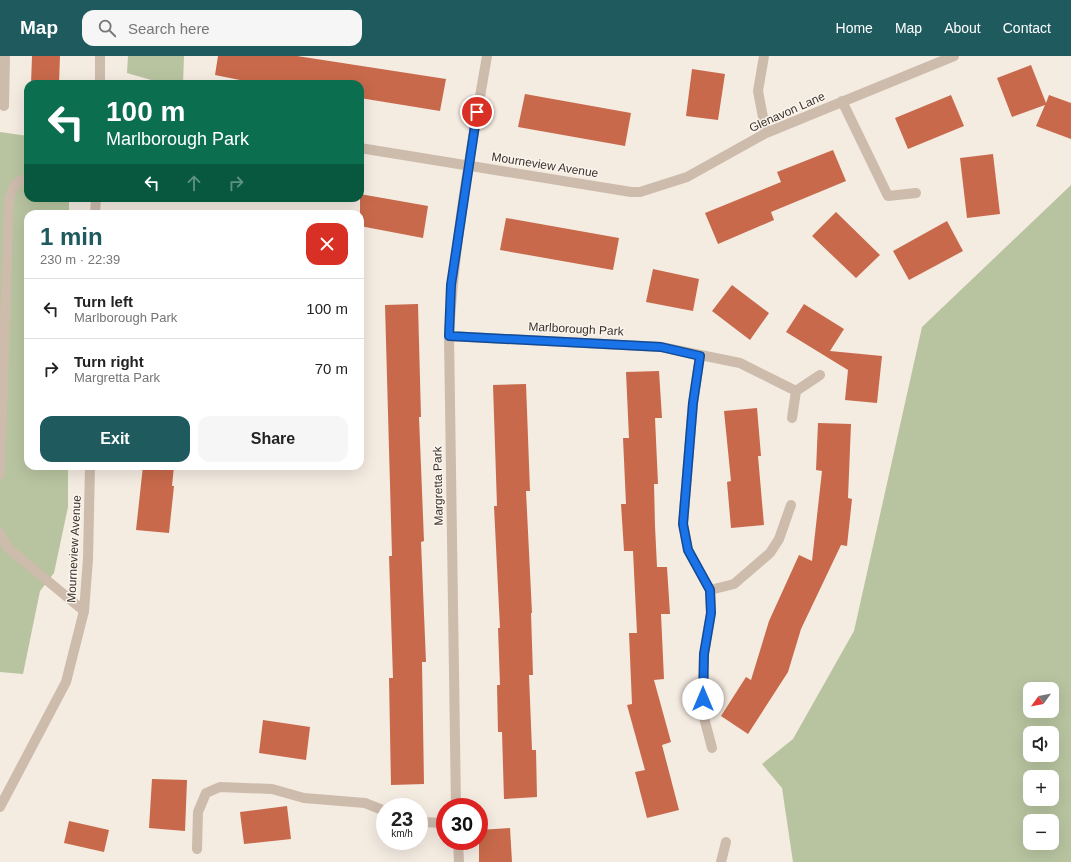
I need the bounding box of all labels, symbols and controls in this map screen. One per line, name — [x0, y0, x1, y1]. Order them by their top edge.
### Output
search box — [82, 10, 362, 46]
text: Map — [20, 17, 58, 38]
icon: search — [96, 17, 118, 39]
text: Search here — [128, 20, 210, 37]
text: Home — [836, 20, 873, 36]
text: Map — [895, 20, 922, 36]
text: About — [944, 20, 981, 36]
text: Contact — [1003, 20, 1051, 36]
street label: Glenavon Lane — [747, 89, 827, 135]
pin — [460, 95, 494, 129]
icon: left — [40, 96, 92, 148]
text: 100 m — [106, 96, 185, 127]
icon: arrive — [466, 101, 488, 123]
text: Marlborough Park — [106, 129, 249, 149]
street label: Mourneview Avenue — [491, 150, 600, 180]
icon: left — [141, 172, 163, 194]
icon: ahead — [183, 172, 205, 194]
icon: right — [225, 172, 247, 194]
text: 1 min — [40, 223, 103, 250]
button: close — [306, 223, 348, 265]
text: 230 m · 22:39 — [40, 252, 120, 267]
text: Turn left — [74, 293, 133, 310]
icon: left — [40, 298, 62, 320]
text: 100 m — [306, 300, 348, 317]
text: Marlborough Park — [74, 310, 177, 325]
street label: Marlborough Park — [528, 320, 625, 339]
text: Turn right — [74, 353, 144, 370]
icon: right — [40, 358, 62, 380]
text: 70 m — [315, 360, 348, 377]
text: Margretta Park — [74, 370, 160, 385]
button: Exit — [40, 416, 190, 462]
button: Share — [198, 416, 348, 462]
street label: Margretta Park — [430, 445, 446, 526]
street label: Mourneview Avenue — [64, 494, 84, 603]
position arrow — [682, 678, 724, 720]
north arrow — [1023, 682, 1059, 718]
map controls — [1023, 682, 1059, 850]
button: sound — [1023, 726, 1059, 762]
button: + — [1023, 770, 1059, 806]
speed limit sign: 30 — [436, 798, 488, 850]
text: 23 — [391, 808, 413, 830]
button: − — [1023, 814, 1059, 850]
text: km/h — [391, 828, 413, 839]

